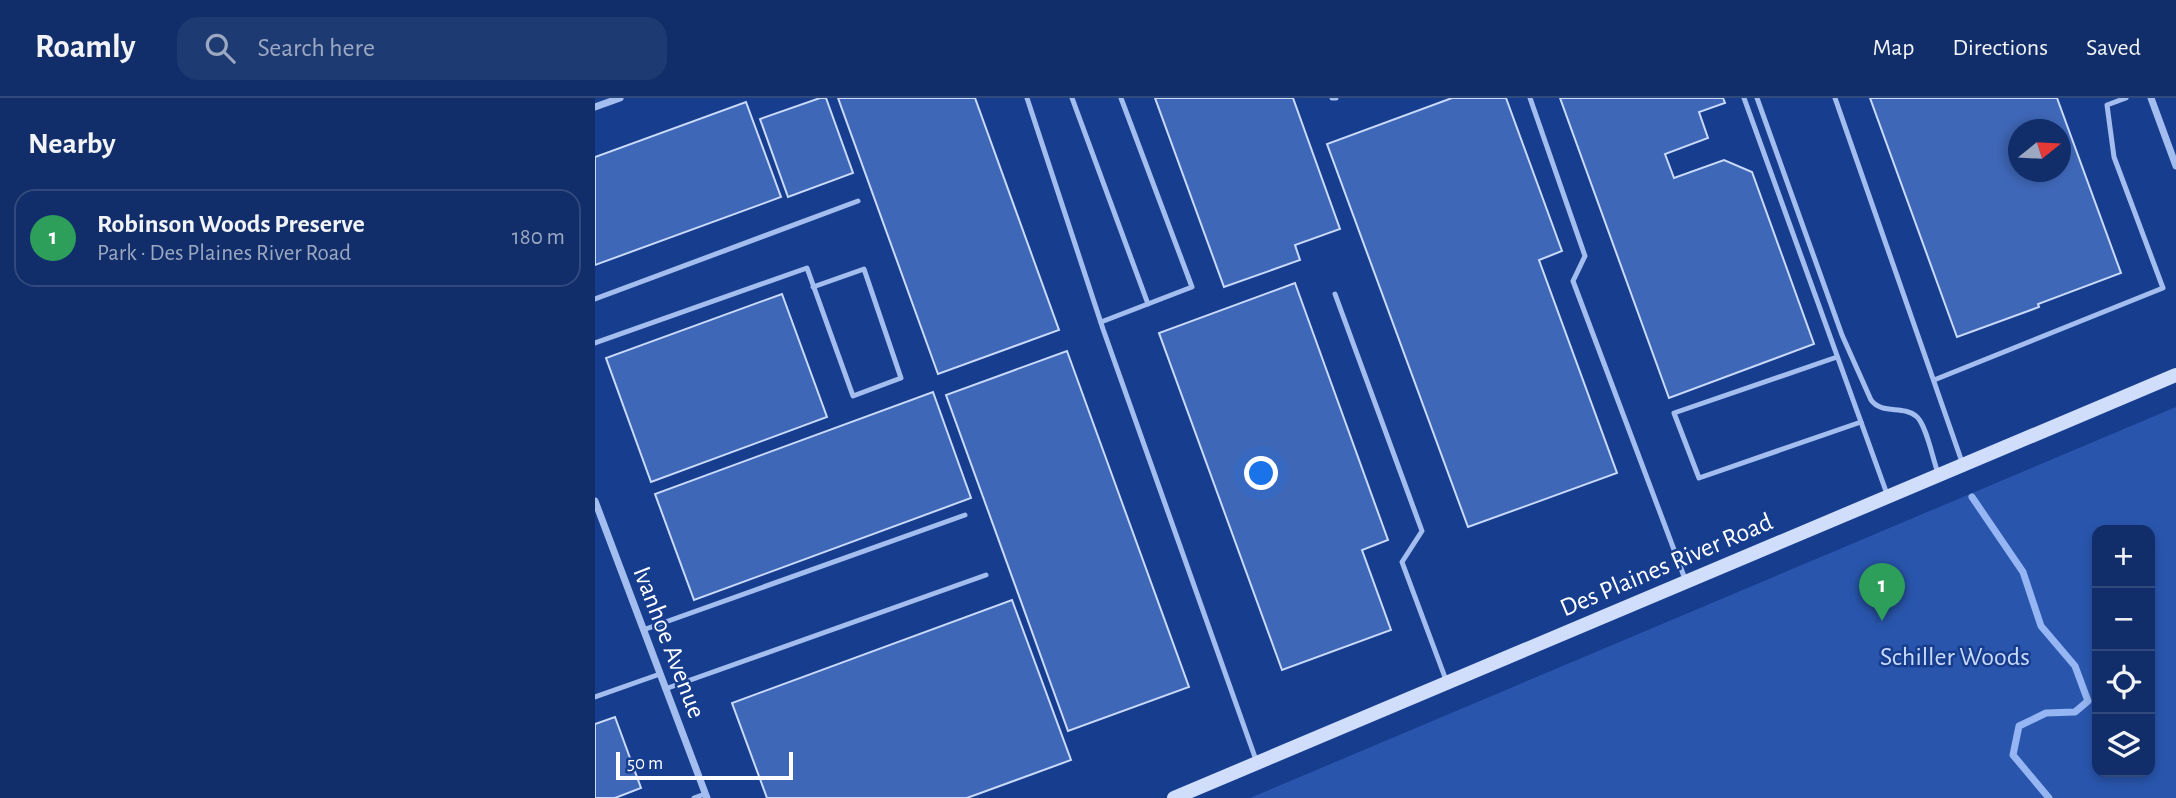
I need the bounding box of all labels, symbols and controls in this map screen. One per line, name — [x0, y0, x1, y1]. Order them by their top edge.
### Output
search box — [177, 17, 667, 80]
icon: search — [201, 29, 239, 67]
text: Roamly — [35, 31, 135, 64]
text: Search here — [257, 35, 375, 61]
text: Map — [1872, 36, 1914, 60]
text: Directions — [1952, 36, 2048, 60]
text: Saved — [2086, 36, 2141, 60]
north arrow — [2008, 119, 2071, 182]
text: Nearby — [28, 129, 116, 159]
text: Robinson Woods Preserve — [97, 211, 365, 237]
text: 1 — [49, 226, 57, 249]
text: 180 m — [512, 226, 565, 249]
text: Park · Des Plaines River Road — [97, 242, 351, 265]
your location — [1244, 456, 1278, 490]
street label: Des Plaines River Road — [1556, 508, 1776, 621]
map controls — [2092, 525, 2155, 777]
button: + — [2092, 525, 2155, 588]
street label: Ivanhoe Avenue — [628, 563, 710, 722]
pin: 1 — [1859, 563, 1905, 621]
button: − — [2092, 588, 2155, 651]
park label: Schiller Woods — [1880, 644, 2030, 670]
button: locate — [2092, 651, 2155, 714]
button: layers — [2092, 714, 2155, 777]
scale bar — [616, 749, 793, 781]
text: 50 m — [627, 754, 663, 773]

